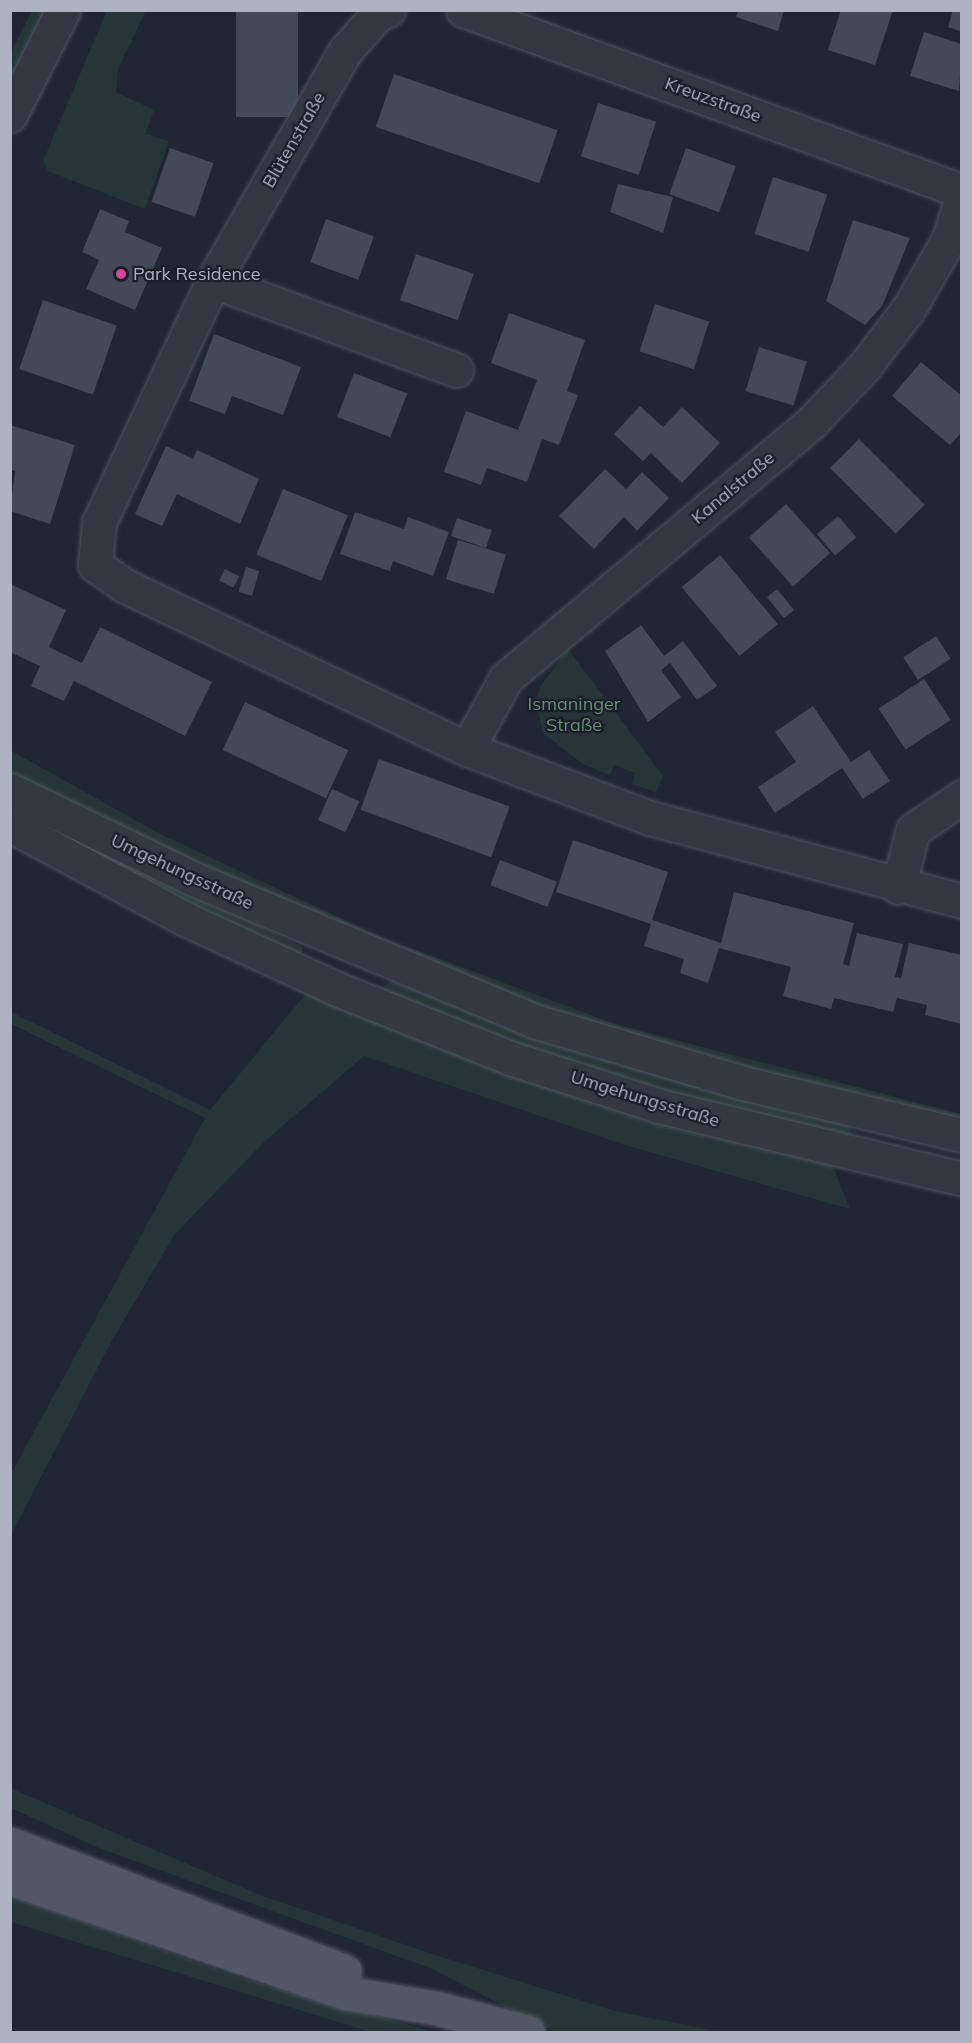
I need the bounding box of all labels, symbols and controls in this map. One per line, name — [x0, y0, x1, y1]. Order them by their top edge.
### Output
street label: Kreuzstraße — [662, 73, 764, 127]
street label: Blütenstraße — [258, 88, 330, 192]
place label: Park Residence — [133, 263, 261, 285]
marker: Park Residence — [114, 267, 128, 281]
street label: Kanalstraße — [687, 447, 779, 529]
park label: Ismaninger Straße — [528, 694, 620, 736]
street label: Umgehungsstraße — [107, 830, 257, 914]
street label: Umgehungsstraße — [568, 1066, 722, 1132]

